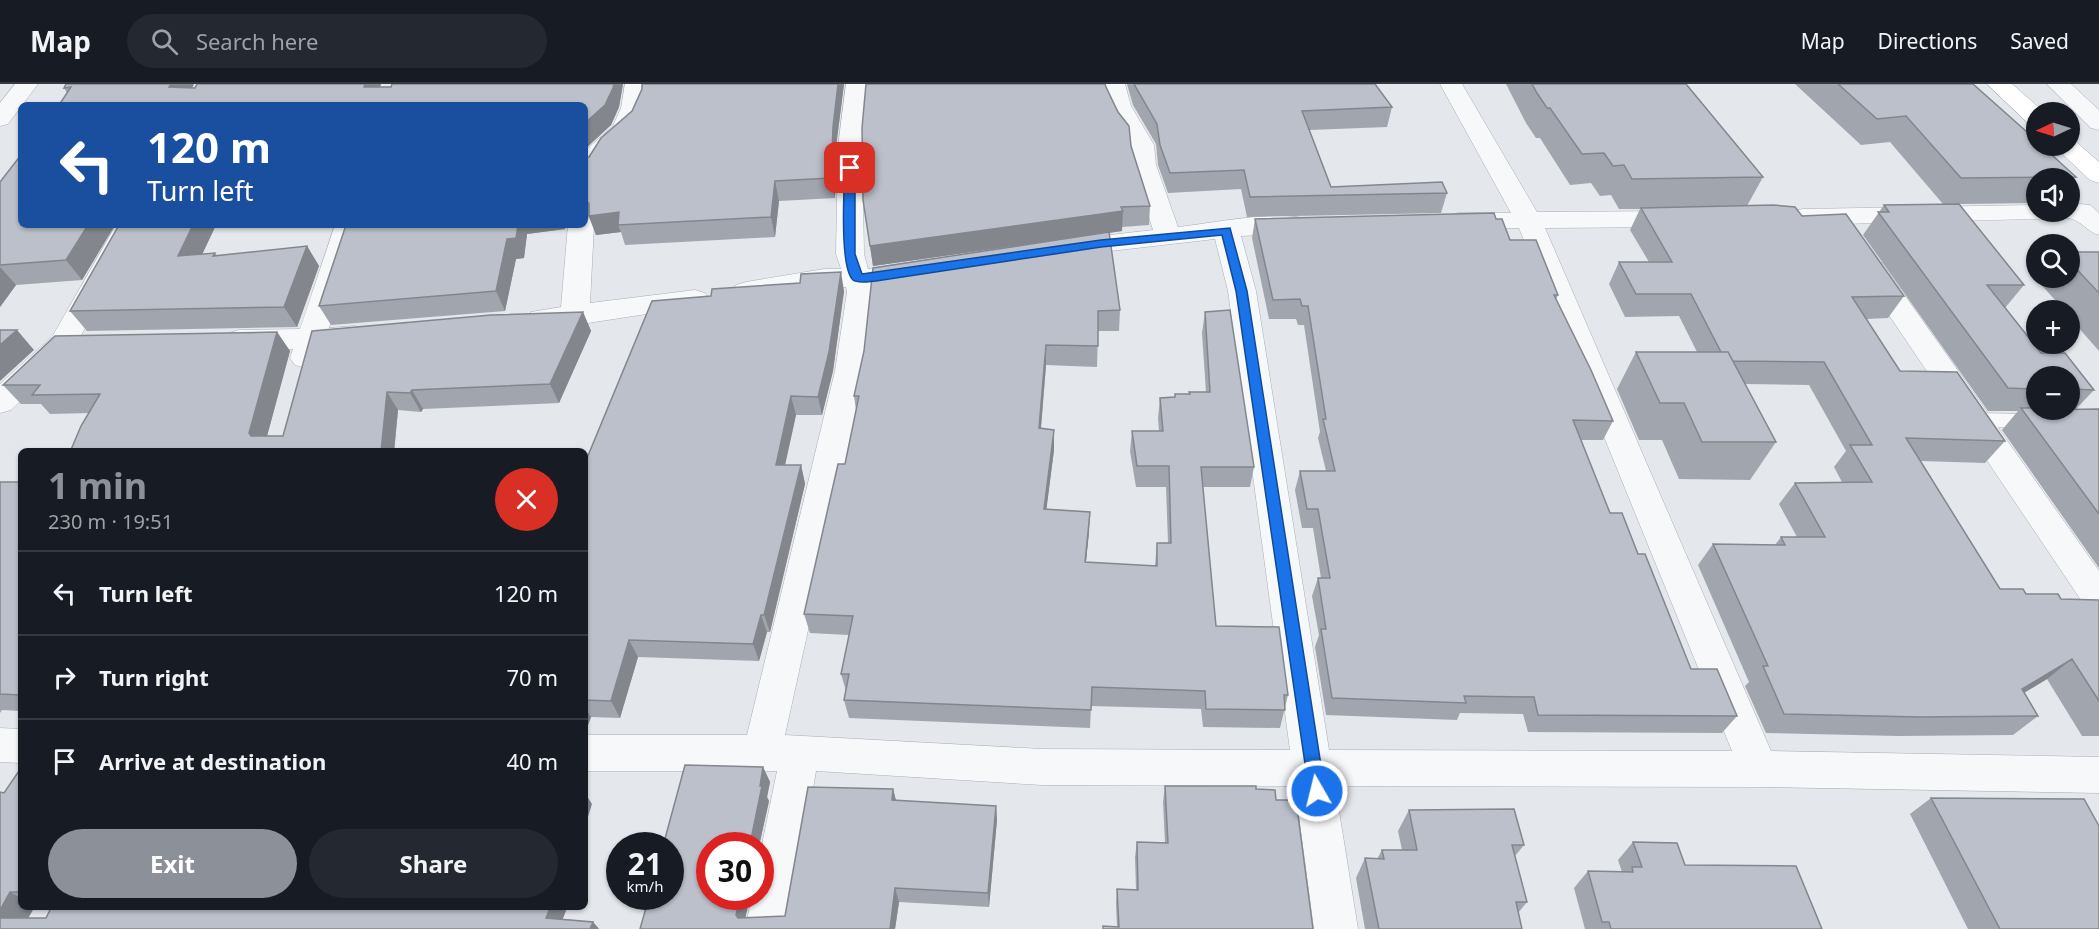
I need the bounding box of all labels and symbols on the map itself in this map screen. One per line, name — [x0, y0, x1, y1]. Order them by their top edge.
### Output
north arrow — [2026, 102, 2080, 156]
pin — [824, 142, 875, 193]
position arrow — [1285, 759, 1349, 823]
speed limit sign: 30 — [696, 832, 774, 910]

